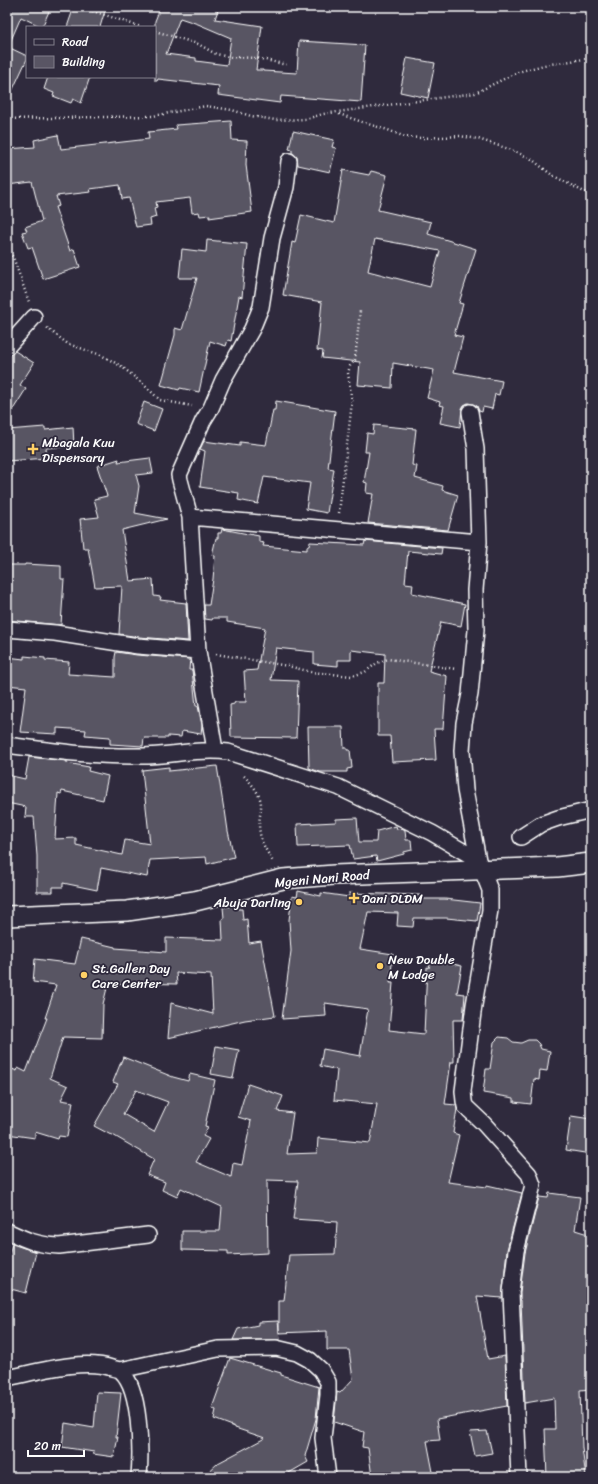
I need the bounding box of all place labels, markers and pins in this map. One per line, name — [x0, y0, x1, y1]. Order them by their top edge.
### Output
place label: Mbagala Kuu Dispensary — [42, 431, 115, 469]
marker: Mbagala Kuu Dispensary — [27, 443, 39, 455]
place label: Dani DLDM — [362, 887, 423, 910]
place label: Abuja Darling — [213, 891, 291, 914]
marker: Dani DLDM — [349, 893, 359, 903]
marker: Abuja Darling — [294, 897, 304, 907]
place label: New Double M Lodge — [388, 948, 455, 986]
place label: St.Gallen Day Care Center — [92, 957, 170, 995]
marker: New Double M Lodge — [375, 961, 385, 971]
marker: St.Gallen Day Care Center — [79, 970, 89, 980]

